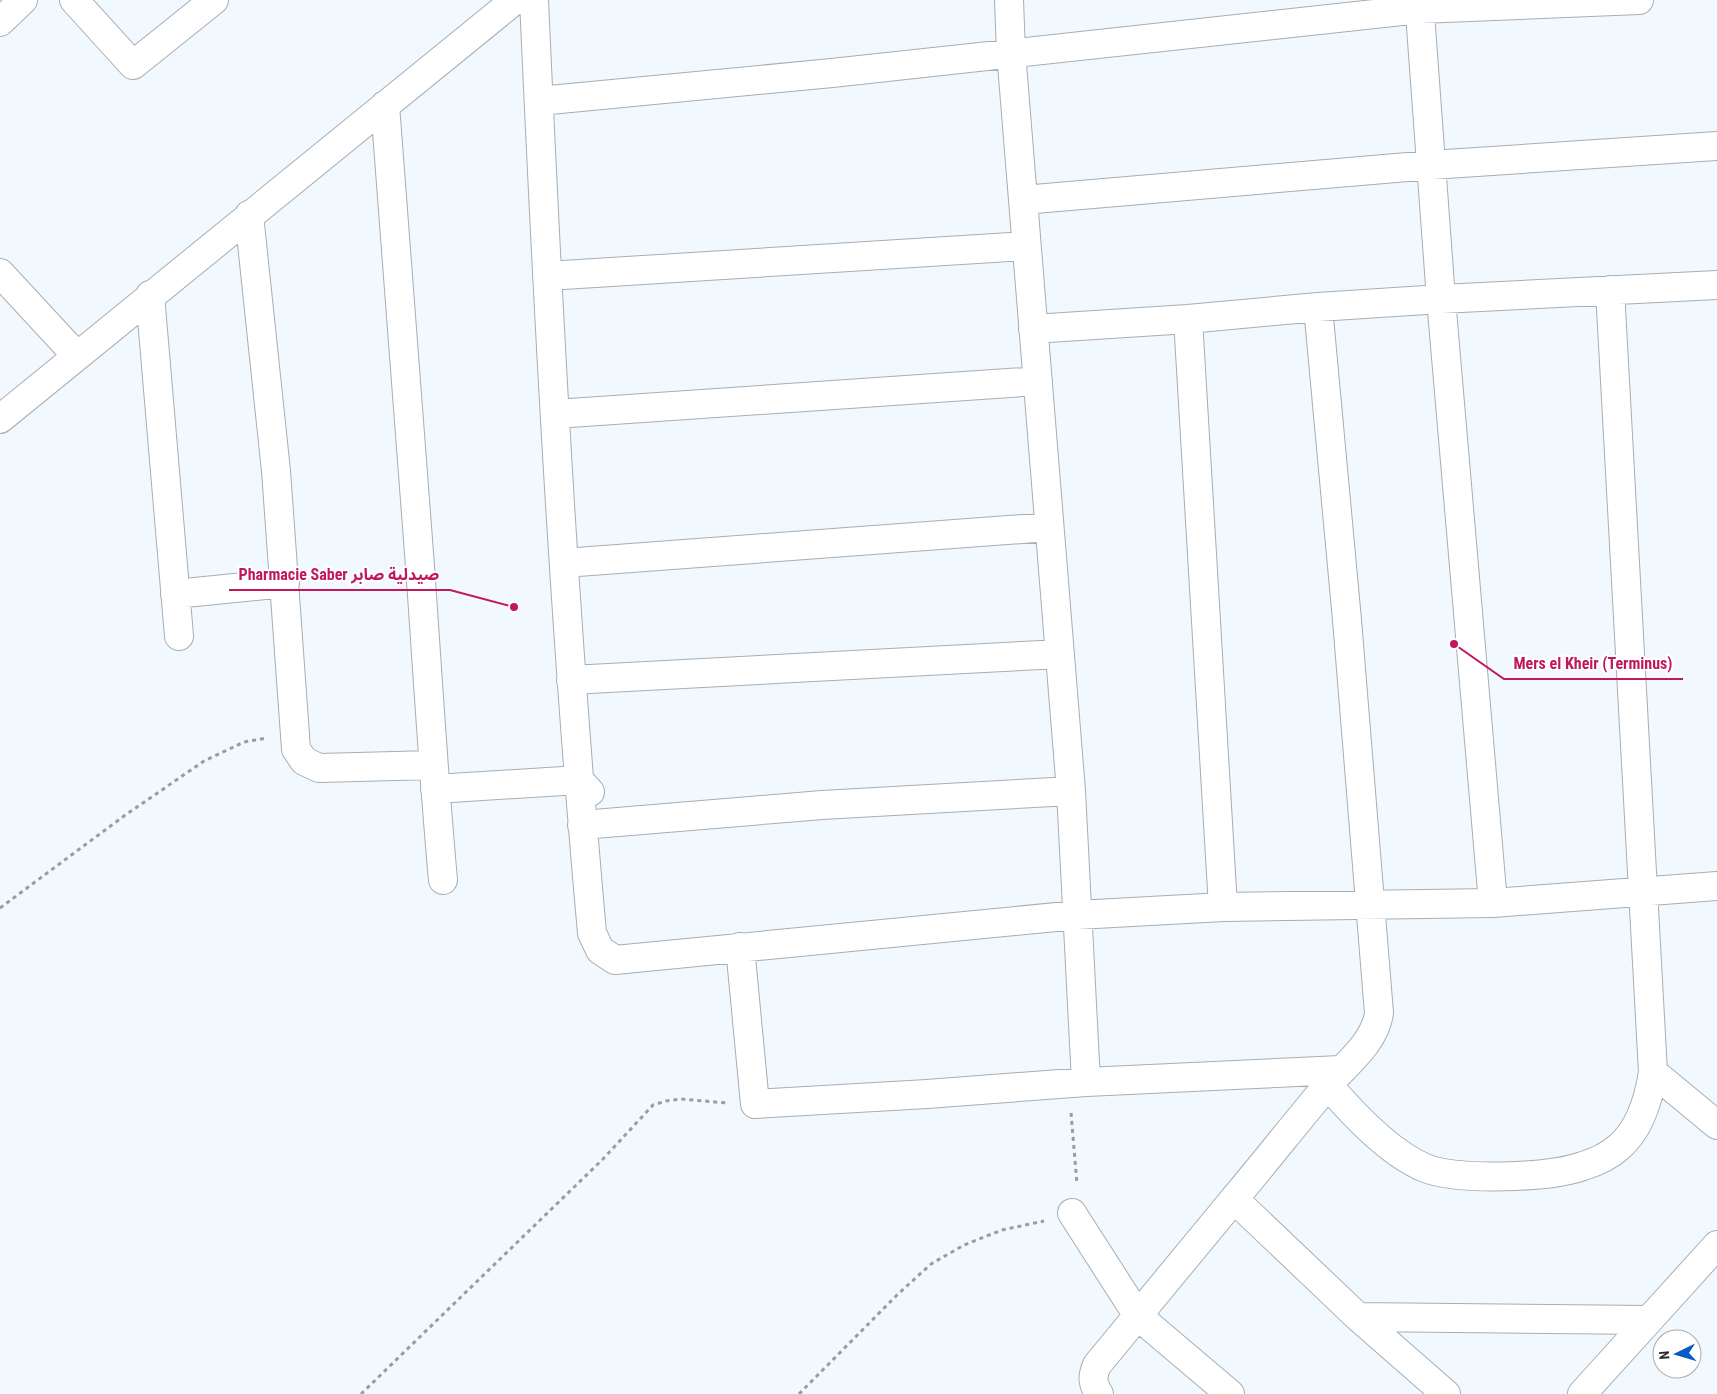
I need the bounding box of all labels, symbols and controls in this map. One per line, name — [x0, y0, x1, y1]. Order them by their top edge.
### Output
callout: Pharmacie Saber صيدلية صابر — [229, 559, 450, 590]
text: Pharmacie Saber صيدلية صابر — [239, 565, 439, 584]
callout: Mers el Kheir (Terminus) — [1504, 648, 1683, 679]
text: Mers el Kheir (Terminus) — [1513, 654, 1673, 673]
north arrow — [1652, 1329, 1702, 1379]
text: N — [1656, 1350, 1672, 1360]

